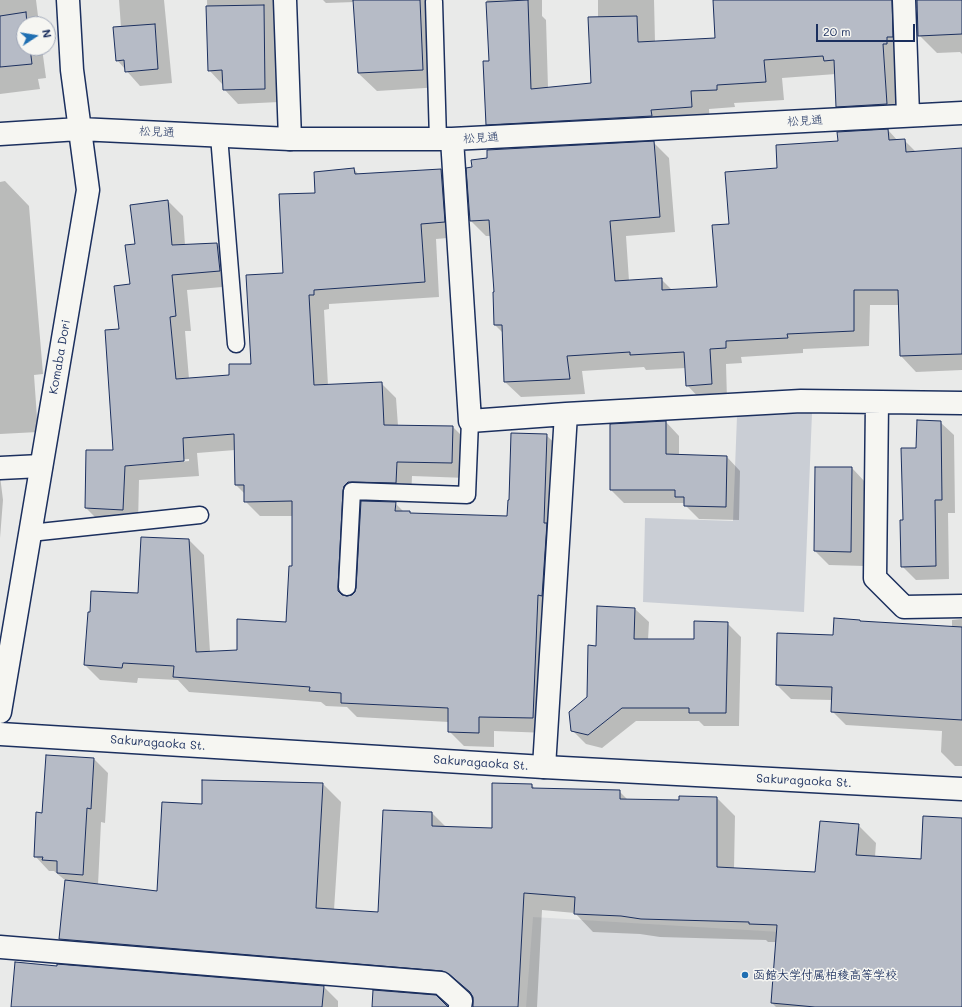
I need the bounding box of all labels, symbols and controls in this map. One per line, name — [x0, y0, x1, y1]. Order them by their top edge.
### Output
north arrow — [16, 16, 56, 56]
scale bar — [818, 16, 917, 42]
text: 20 m — [823, 23, 851, 39]
text: N — [39, 28, 55, 39]
street label: 松見通 — [787, 113, 823, 129]
street label: 松見通 — [139, 124, 175, 140]
street label: 松見通 — [463, 130, 499, 146]
street label: Komaba Dori — [46, 319, 74, 395]
street label: Sakuragaoka St. — [110, 732, 206, 754]
street label: Sakuragaoka St. — [433, 752, 529, 774]
street label: Sakuragaoka St. — [756, 771, 852, 791]
place label: 函館大学付属柏稜高等学校 — [753, 968, 897, 982]
marker: 函館大学付属柏稜高等学校 — [740, 970, 750, 980]

